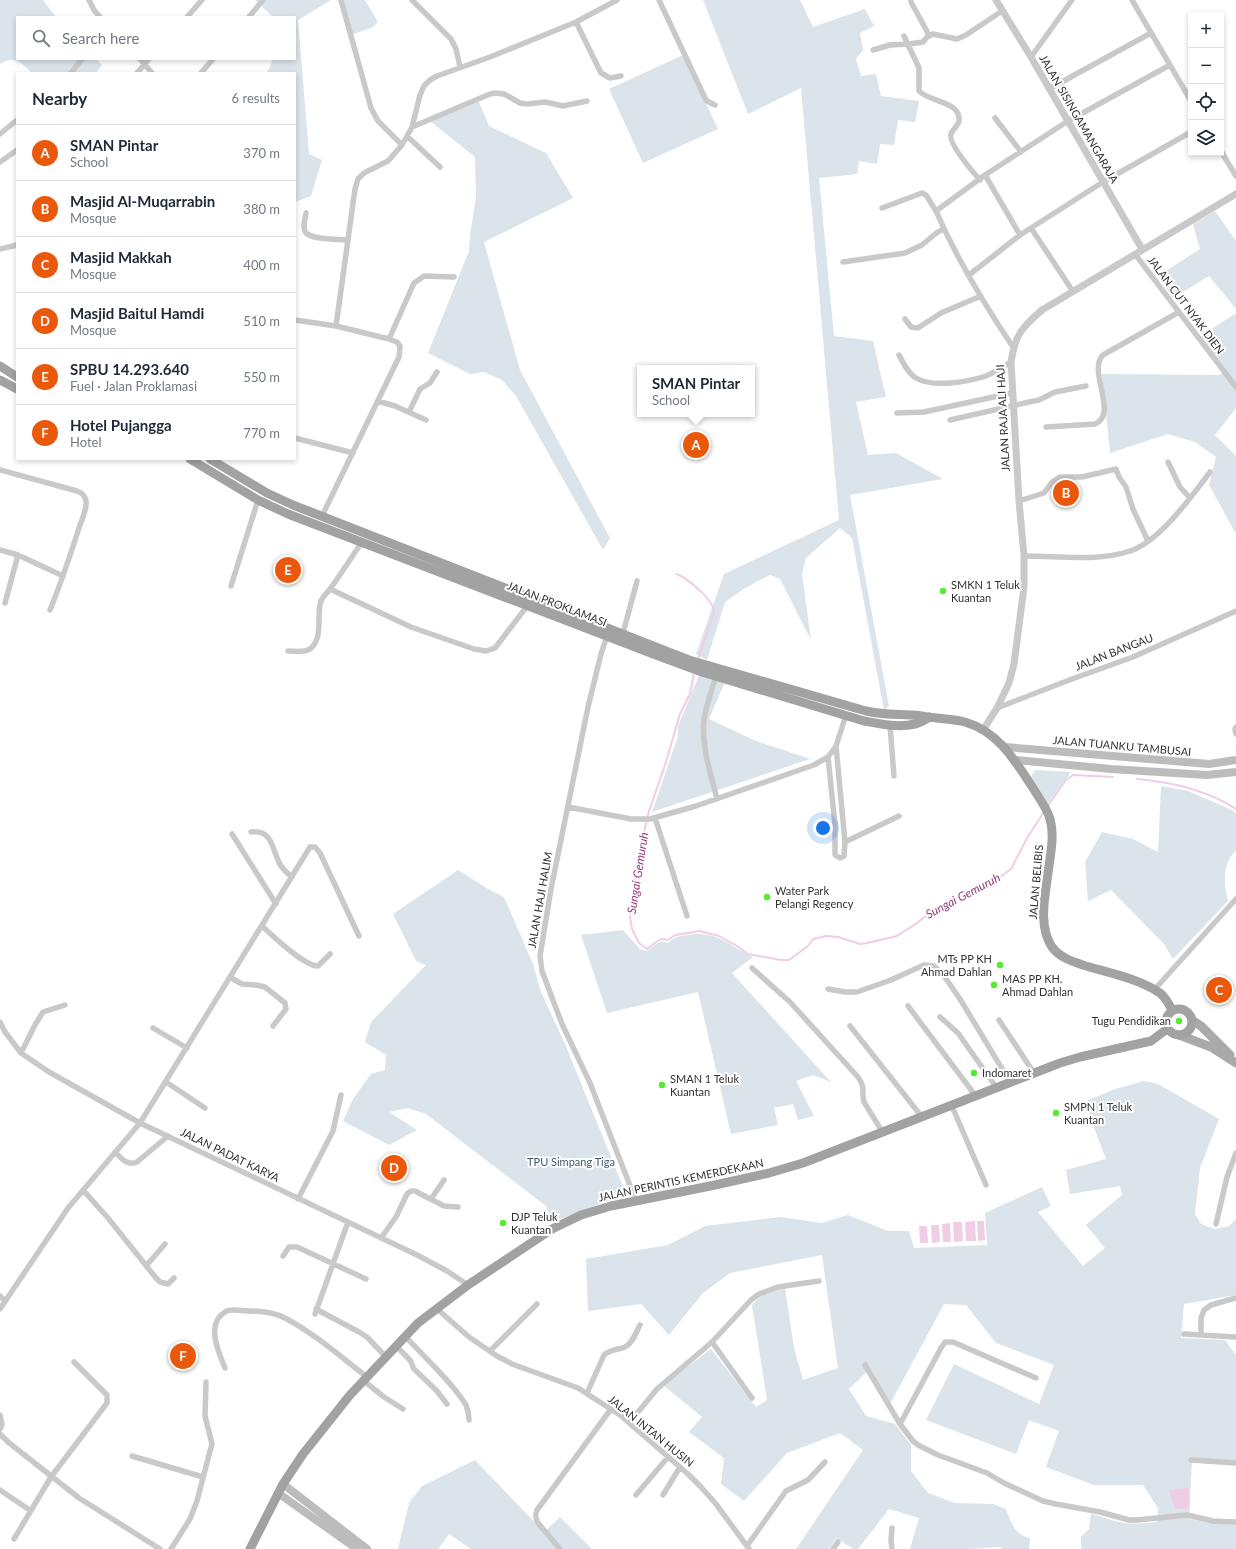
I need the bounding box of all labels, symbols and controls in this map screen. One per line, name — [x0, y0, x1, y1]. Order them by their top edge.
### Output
map controls — [1188, 12, 1224, 156]
button: + — [1188, 12, 1224, 48]
search box — [16, 16, 296, 60]
icon: search — [30, 27, 52, 49]
text: Search here — [62, 29, 139, 47]
button: − — [1188, 48, 1224, 84]
street label: JALAN SISINGAMANGARAJA — [1037, 52, 1122, 186]
button: locate — [1188, 84, 1224, 120]
text: Nearby — [32, 88, 87, 109]
text: 6 results — [232, 90, 280, 106]
button: layers — [1188, 120, 1224, 156]
text: SMAN Pintar — [70, 136, 158, 154]
text: A — [40, 145, 50, 161]
text: 370 m — [243, 145, 280, 161]
text: School — [70, 154, 108, 170]
text: Masjid Al-Muqarrabin — [70, 192, 215, 210]
text: B — [41, 201, 49, 217]
text: 380 m — [243, 201, 280, 217]
text: Mosque — [70, 210, 116, 226]
text: Masjid Makkah — [70, 248, 172, 266]
street label: JALAN CUT NYAK DIEN — [1145, 253, 1227, 356]
text: C — [41, 257, 49, 273]
text: 400 m — [243, 257, 280, 273]
text: Mosque — [70, 266, 116, 282]
text: Masjid Baitul Hamdi — [70, 304, 204, 322]
text: D — [40, 313, 50, 329]
text: 510 m — [243, 313, 280, 329]
text: Mosque — [70, 322, 116, 338]
text: SPBU 14.293.640 — [70, 360, 189, 378]
street label: JALAN RAJA ALI HAJI — [993, 364, 1012, 472]
popup — [637, 365, 755, 417]
text: E — [41, 369, 49, 385]
text: 550 m — [243, 369, 280, 385]
text: SMAN Pintar — [652, 374, 740, 392]
text: Fuel · Jalan Proklamasi — [70, 378, 197, 394]
text: School — [652, 392, 690, 408]
text: Hotel Pujangga — [70, 416, 172, 434]
text: F — [41, 425, 49, 441]
text: 770 m — [243, 425, 280, 441]
pin: A — [683, 430, 709, 460]
text: Hotel — [70, 434, 102, 450]
pin: B — [1053, 478, 1079, 508]
pin: E — [275, 555, 301, 585]
place label: SMKN 1 Teluk Kuantan — [951, 578, 1020, 604]
street label: JALAN PROKLAMASI — [506, 579, 609, 629]
marker: SMKN 1 Teluk Kuantan — [938, 586, 948, 596]
street label: JALAN BANGAU — [1073, 631, 1155, 672]
street label: JALAN TUANKU TAMBUSAI — [1052, 733, 1192, 758]
your location — [813, 818, 833, 838]
water label: Sungai Gemuruh — [624, 831, 651, 915]
street label: JALAN BELIBIS — [1026, 844, 1045, 920]
street label: JALAN HAJI HALIM — [525, 851, 554, 949]
water label: Sungai Gemuruh — [923, 870, 1003, 922]
place label: Water Park Pelangi Regency — [775, 884, 854, 910]
marker: Water Park Pelangi Regency — [762, 892, 772, 902]
place label: MTs PP KH Ahmad Dahlan — [921, 952, 992, 978]
marker: MTs PP KH Ahmad Dahlan — [995, 960, 1005, 970]
place label: MAS PP KH. Ahmad Dahlan — [1002, 972, 1073, 998]
pin: C — [1206, 975, 1232, 1005]
marker: MAS PP KH. Ahmad Dahlan — [989, 980, 999, 990]
place label: Tugu Pendidikan — [1092, 1014, 1171, 1027]
marker: Tugu Pendidikan — [1174, 1016, 1184, 1026]
place label: Indomaret — [982, 1066, 1032, 1079]
marker: Indomaret — [969, 1068, 979, 1078]
place label: SMAN 1 Teluk Kuantan — [670, 1072, 739, 1098]
marker: SMAN 1 Teluk Kuantan — [657, 1080, 667, 1090]
place label: SMPN 1 Teluk Kuantan — [1064, 1100, 1133, 1126]
marker: SMPN 1 Teluk Kuantan — [1051, 1108, 1061, 1118]
street label: JALAN PADAT KARYA — [179, 1125, 282, 1184]
pin: D — [381, 1153, 407, 1183]
park label: TPU Simpang Tiga — [527, 1155, 615, 1168]
street label: JALAN PERINTIS KEMERDEKAAN — [597, 1156, 765, 1203]
place label: DJP Teluk Kuantan — [511, 1210, 558, 1236]
marker: DJP Teluk Kuantan — [498, 1218, 508, 1228]
pin: F — [170, 1341, 196, 1371]
street label: JALAN INTAN HUSIN — [606, 1392, 697, 1469]

